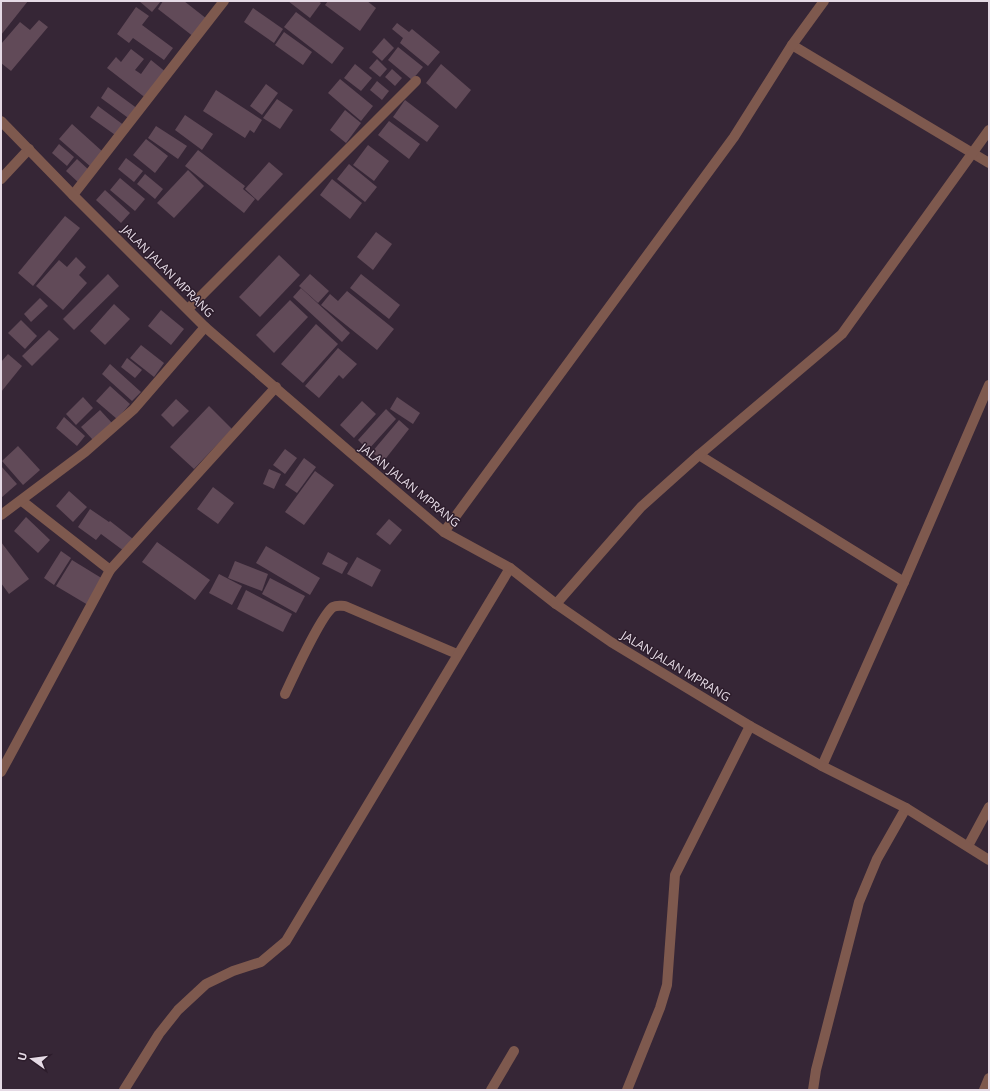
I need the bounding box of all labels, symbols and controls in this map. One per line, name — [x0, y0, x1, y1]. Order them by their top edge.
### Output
street label: JALAN JALAN MPRANG — [117, 220, 218, 321]
street label: JALAN JALAN MPRANG — [356, 439, 464, 531]
street label: JALAN JALAN MPRANG — [617, 626, 734, 705]
north arrow — [12, 1039, 52, 1079]
text: U — [14, 1051, 30, 1062]

